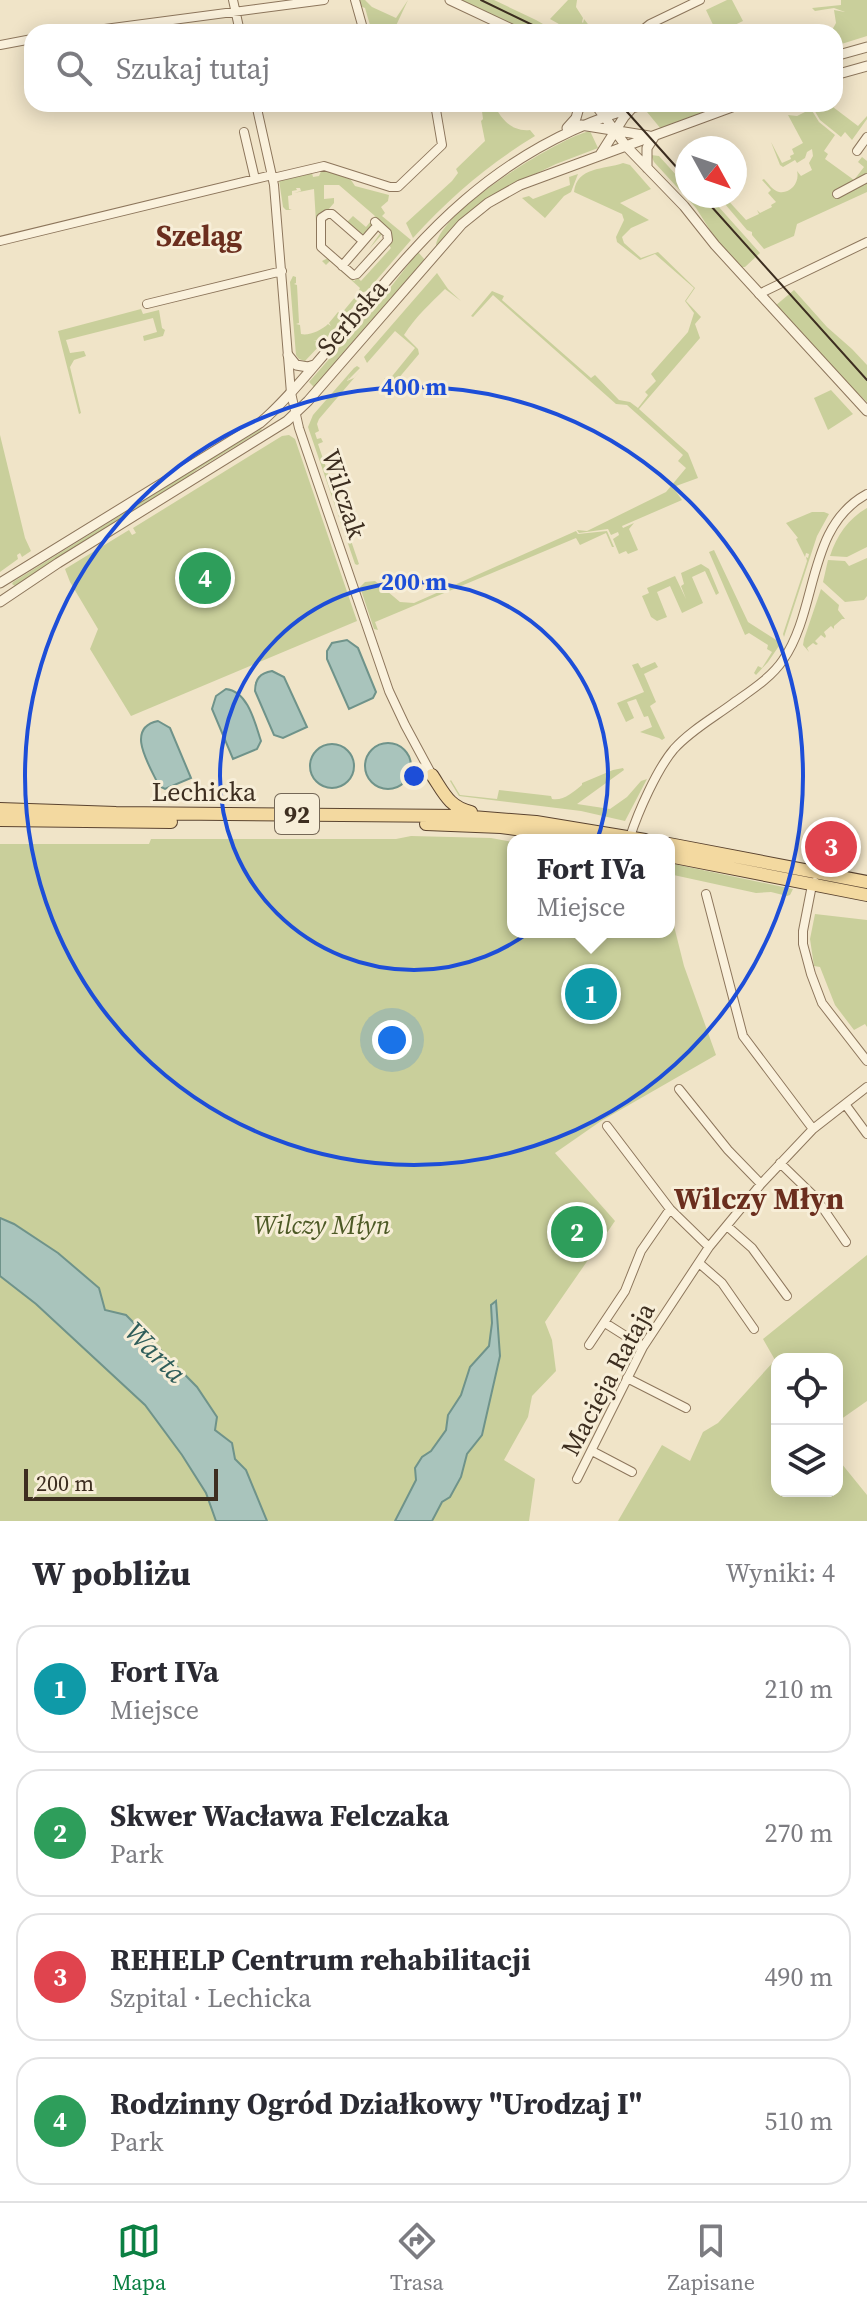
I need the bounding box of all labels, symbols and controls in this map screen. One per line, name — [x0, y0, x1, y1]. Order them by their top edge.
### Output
search box — [24, 24, 843, 112]
icon: search — [52, 46, 96, 90]
text: Szukaj tutaj — [116, 48, 270, 89]
north arrow — [675, 136, 747, 208]
district label: Szeląg — [156, 215, 242, 256]
street label: Serbska — [309, 270, 396, 363]
text: 400 m — [381, 370, 447, 403]
street label: Wilczak — [313, 445, 376, 544]
pin: 4 — [179, 548, 231, 608]
text: 200 m — [381, 565, 447, 598]
centre of rings — [400, 762, 428, 790]
street label: Lechicka — [152, 774, 257, 810]
road number: 92 — [275, 794, 319, 834]
pin: 3 — [805, 817, 857, 877]
popup — [507, 834, 675, 938]
text: Fort IVa — [537, 848, 646, 889]
text: Miejsce — [537, 889, 625, 925]
pin: 1 — [565, 964, 617, 1024]
your location — [372, 1020, 412, 1060]
district label: Wilczy Młyn — [674, 1178, 844, 1219]
pin: 2 — [551, 1202, 603, 1262]
park label: Wilczy Młyn — [254, 1207, 391, 1243]
street label: Macieja Rataja — [553, 1295, 664, 1462]
water label: Warta — [117, 1313, 195, 1391]
map controls — [771, 1353, 843, 1497]
button: locate — [771, 1353, 843, 1425]
button: layers — [771, 1425, 843, 1497]
scale bar — [24, 1465, 218, 1501]
text: 200 m — [36, 1468, 94, 1498]
text: W pobliżu — [32, 1550, 191, 1596]
text: Wyniki: 4 — [725, 1555, 835, 1591]
text: Fort IVa — [110, 1651, 219, 1692]
text: 1 — [53, 1671, 67, 1707]
text: 210 m — [765, 1671, 833, 1707]
text: Miejsce — [110, 1692, 199, 1728]
text: Skwer Wacława Felczaka — [110, 1795, 449, 1836]
text: 2 — [53, 1815, 67, 1851]
text: 270 m — [765, 1815, 833, 1851]
text: Park — [110, 1836, 163, 1872]
text: REHELP Centrum rehabilitacji — [110, 1939, 531, 1980]
text: 3 — [53, 1959, 67, 1995]
text: 490 m — [765, 1959, 833, 1995]
text: Szpital · Lechicka — [110, 1980, 312, 2016]
text: Rodzinny Ogród Działkowy "Urodzaj I" — [110, 2083, 642, 2124]
text: 4 — [53, 2103, 67, 2139]
text: 510 m — [765, 2103, 833, 2139]
text: Park — [110, 2124, 163, 2160]
tab: Mapa — [112, 2219, 166, 2297]
tab: Trasa — [390, 2219, 444, 2297]
tab: Zapisane — [668, 2219, 755, 2297]

